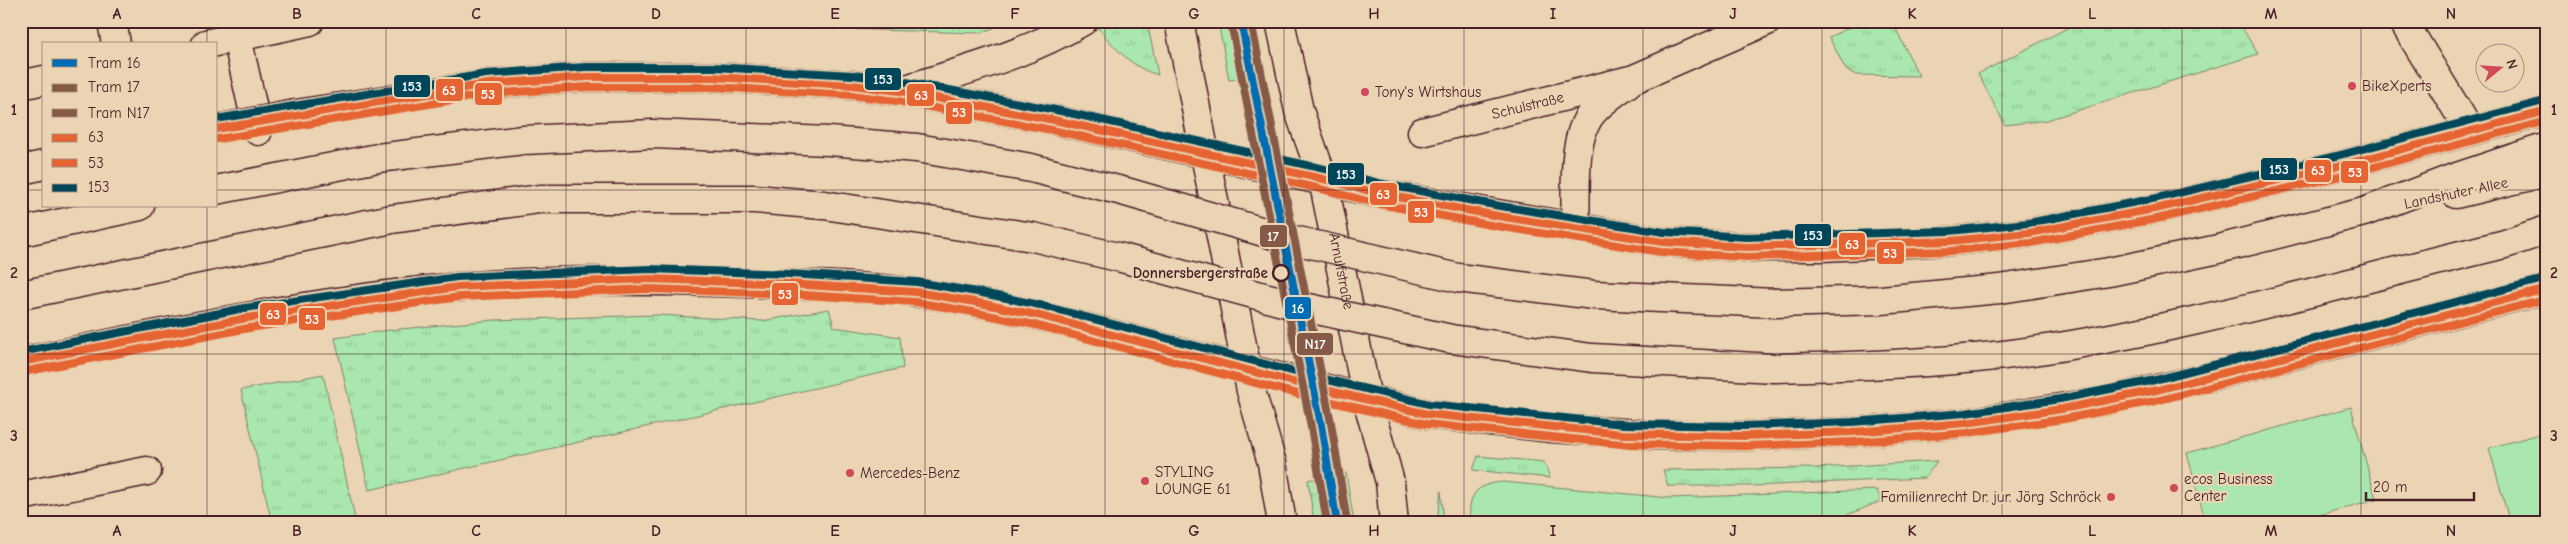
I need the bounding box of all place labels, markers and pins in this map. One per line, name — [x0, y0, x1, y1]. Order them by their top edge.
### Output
place label: BikeXperts — [2362, 77, 2431, 95]
marker: BikeXperts — [2346, 80, 2358, 92]
place label: Tony's Wirtshaus — [1375, 83, 1481, 101]
marker: Tony's Wirtshaus — [1359, 86, 1371, 98]
place label: Donnersbergerstraße — [1133, 264, 1268, 282]
marker: Donnersbergerstraße — [1272, 264, 1290, 282]
place label: STYLING LOUNGE 61 — [1155, 463, 1231, 498]
place label: Mercedes-Benz — [860, 464, 960, 482]
marker: Mercedes-Benz — [844, 467, 856, 479]
place label: ecos Business Center — [2184, 470, 2273, 505]
marker: STYLING LOUNGE 61 — [1139, 475, 1151, 487]
marker: ecos Business Center — [2168, 482, 2180, 494]
place label: Familienrecht Dr. jur. Jörg Schröck — [1880, 488, 2102, 506]
marker: Familienrecht Dr. jur. Jörg Schröck — [2105, 491, 2117, 503]

